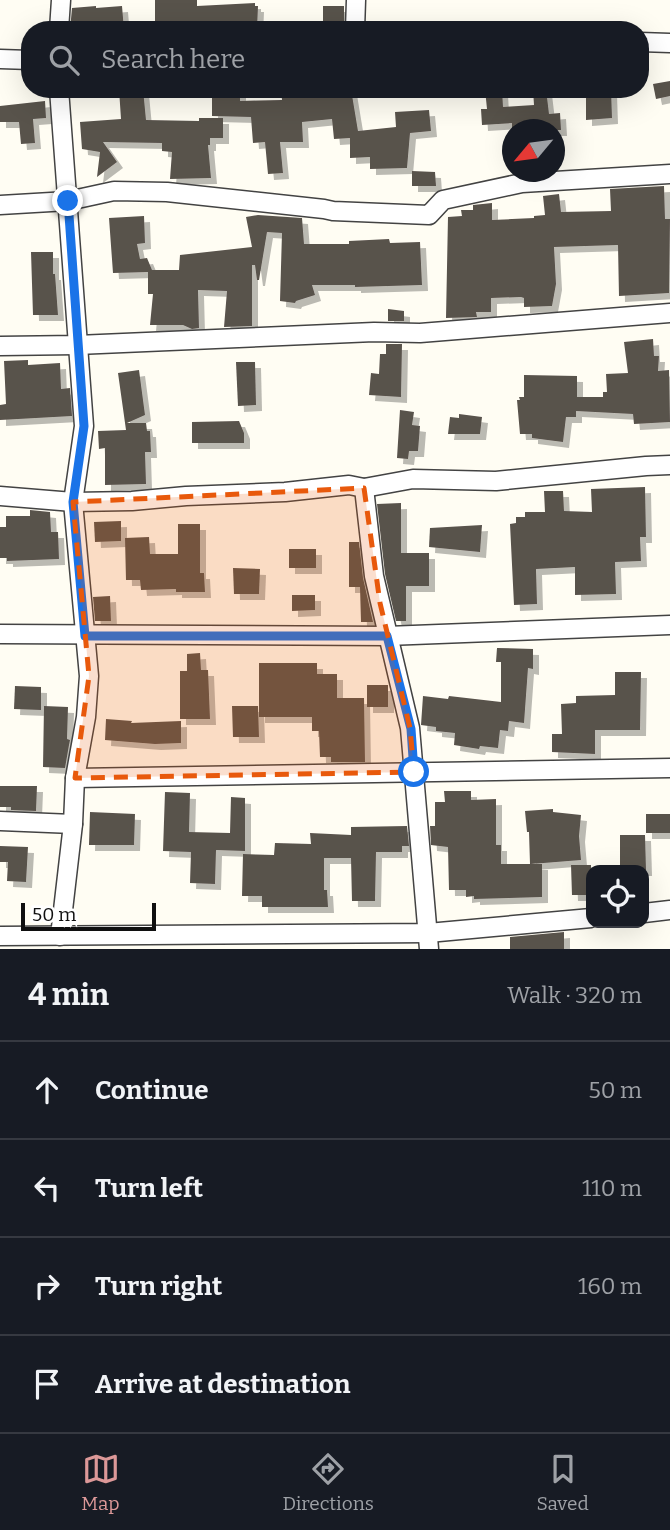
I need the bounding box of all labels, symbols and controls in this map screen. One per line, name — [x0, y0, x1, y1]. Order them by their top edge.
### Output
search box — [21, 21, 649, 98]
icon: search — [45, 41, 83, 79]
text: Search here — [101, 44, 245, 75]
north arrow — [502, 119, 565, 182]
route end — [52, 185, 83, 216]
route start — [398, 756, 429, 787]
map controls — [586, 865, 649, 928]
button: locate — [586, 865, 649, 928]
scale bar — [21, 900, 156, 932]
text: 50 m — [32, 903, 76, 926]
text: 4 min — [28, 977, 109, 1013]
text: Walk · 320 m — [507, 981, 642, 1009]
icon: ahead — [28, 1071, 66, 1109]
text: Continue — [95, 1075, 209, 1106]
text: 50 m — [588, 1076, 642, 1104]
icon: left — [28, 1169, 66, 1207]
text: Turn left — [95, 1173, 203, 1204]
text: 110 m — [582, 1174, 642, 1202]
icon: right — [28, 1267, 66, 1305]
text: Turn right — [95, 1271, 222, 1302]
text: 160 m — [578, 1272, 642, 1300]
icon: arrive — [28, 1365, 66, 1403]
text: Arrive at destination — [95, 1369, 350, 1400]
tab: Map — [81, 1450, 120, 1515]
tab: Directions — [282, 1450, 374, 1515]
tab: Saved — [536, 1450, 589, 1515]

